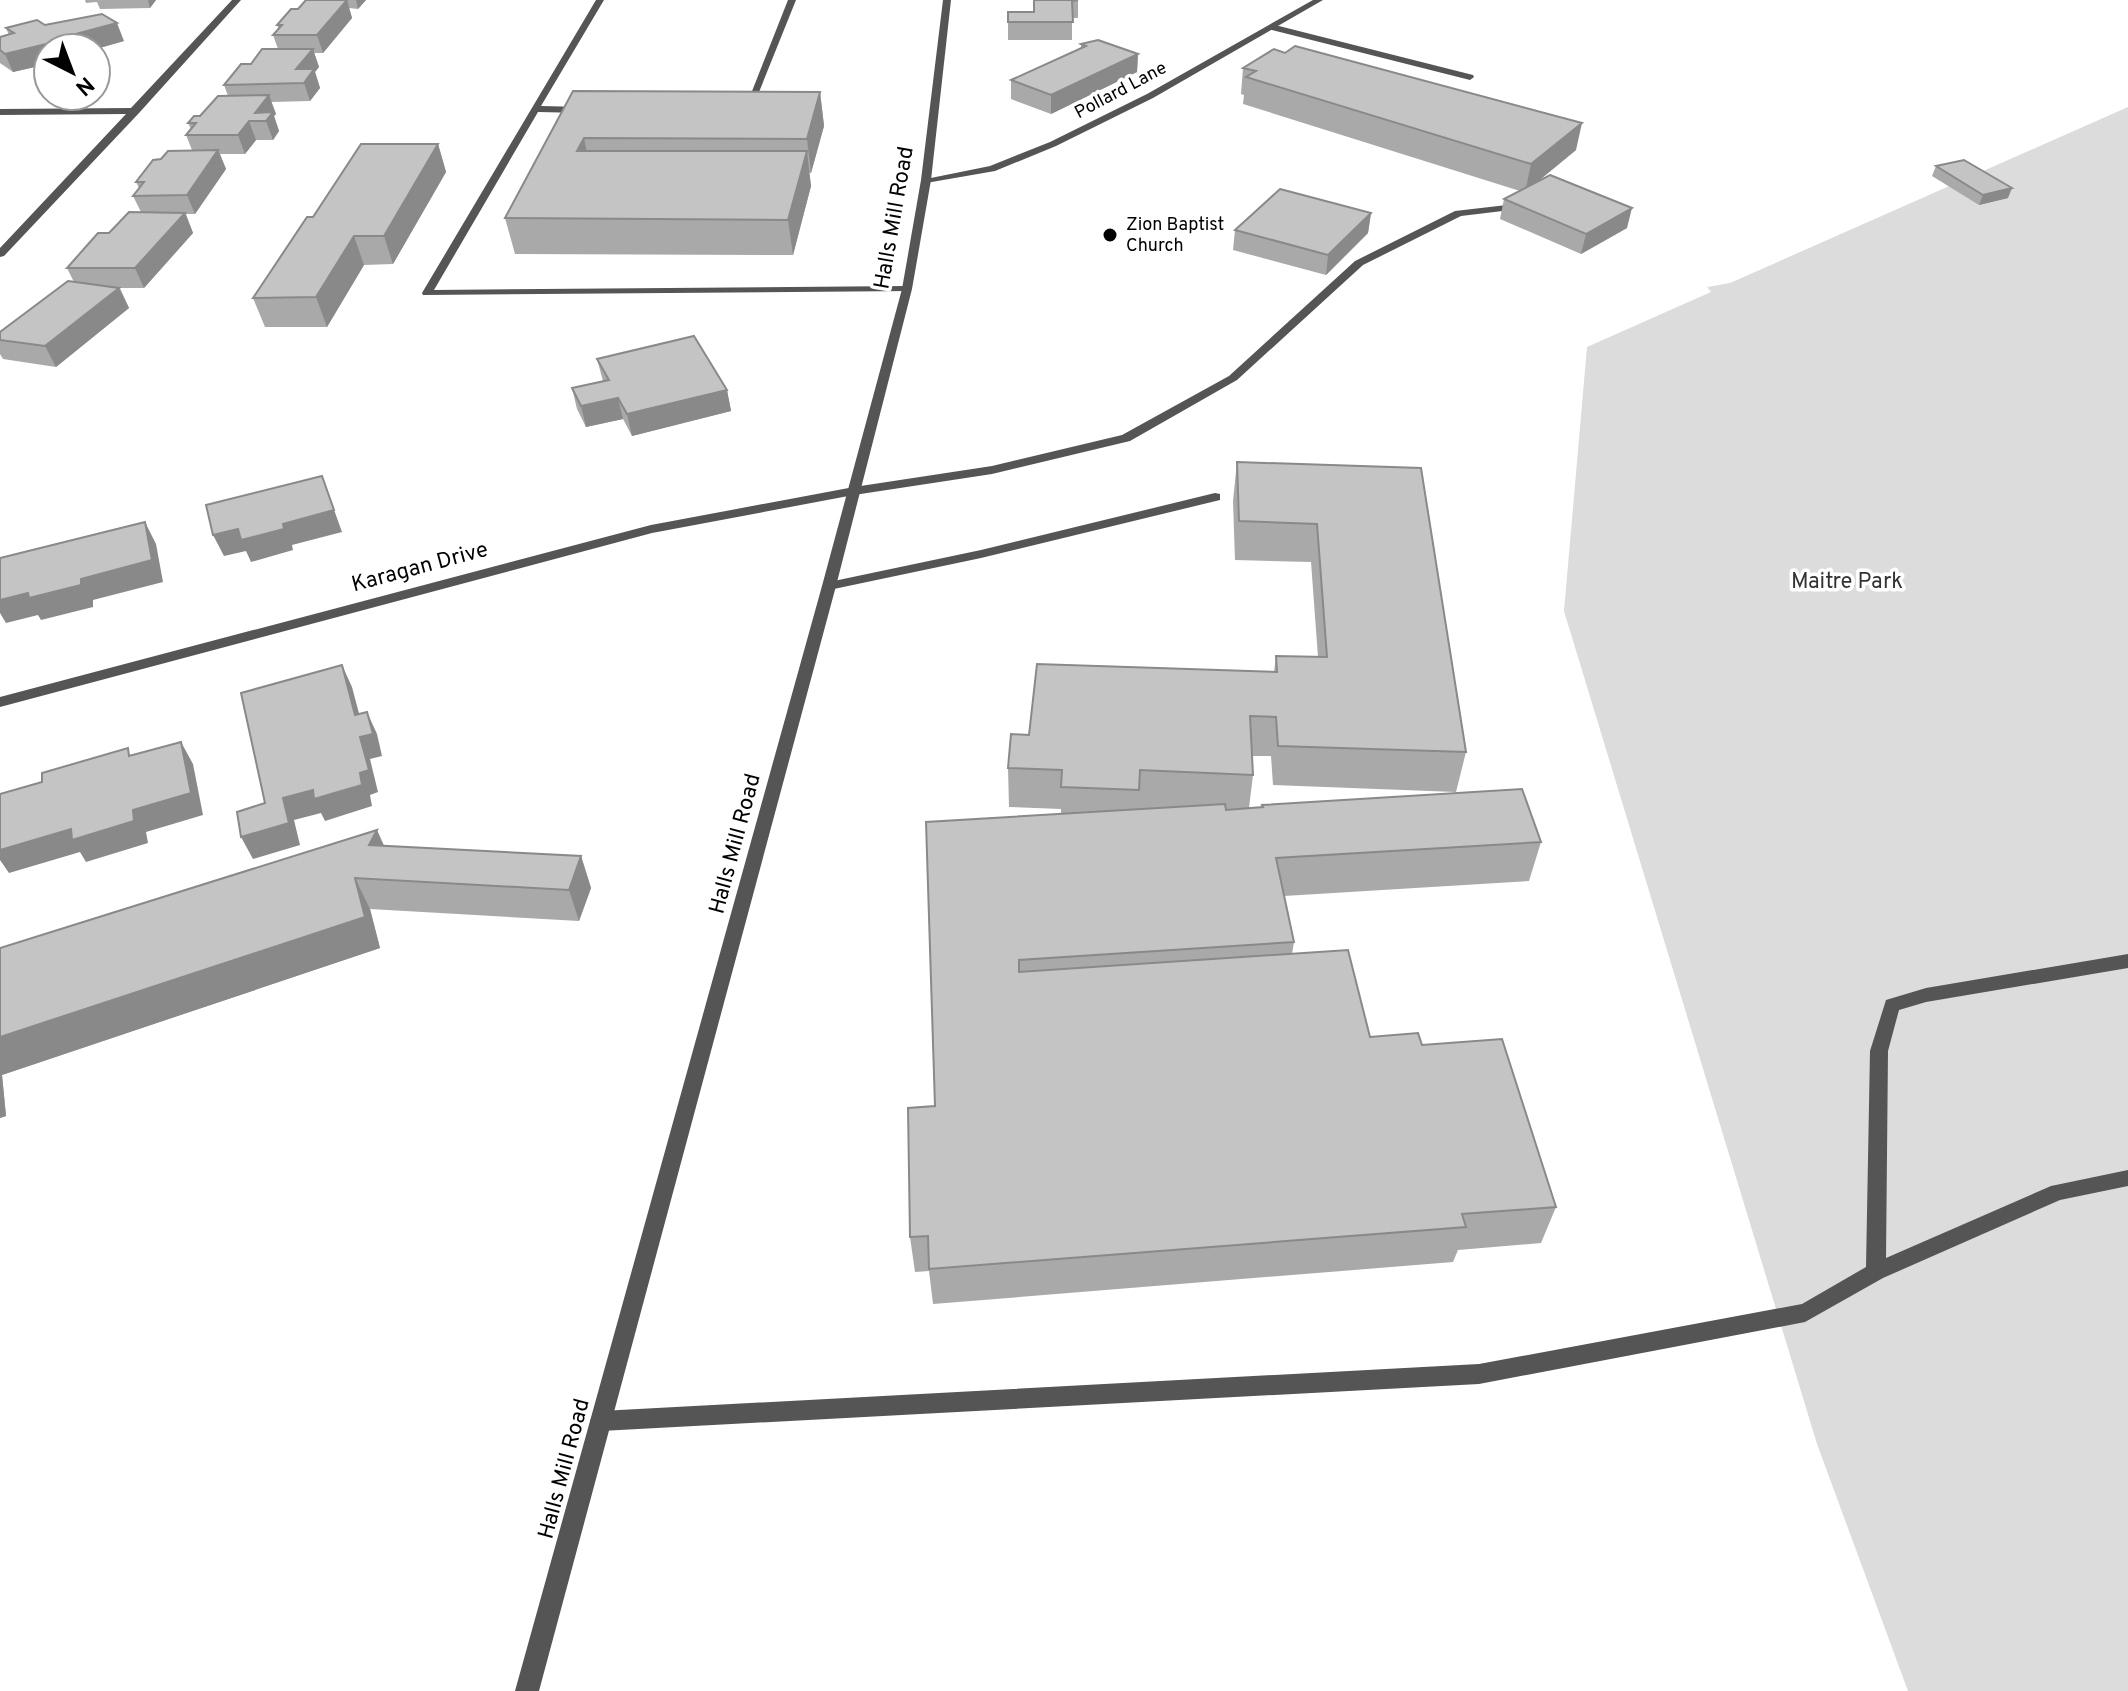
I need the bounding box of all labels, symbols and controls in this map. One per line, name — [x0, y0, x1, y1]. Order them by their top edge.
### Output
north arrow — [32, 32, 112, 112]
street label: Pollard Lane — [1071, 57, 1171, 125]
text: N — [69, 70, 99, 100]
street label: Halls Mill Road — [869, 145, 921, 291]
place label: Zion Baptist Church — [1126, 214, 1224, 258]
marker: Zion Baptist Church — [1101, 226, 1119, 244]
street label: Karagan Drive — [349, 537, 491, 599]
park label: Maitre Park — [1791, 569, 1903, 596]
street label: Halls Mill Road — [704, 771, 768, 917]
street label: Halls Mill Road — [533, 1396, 597, 1542]

